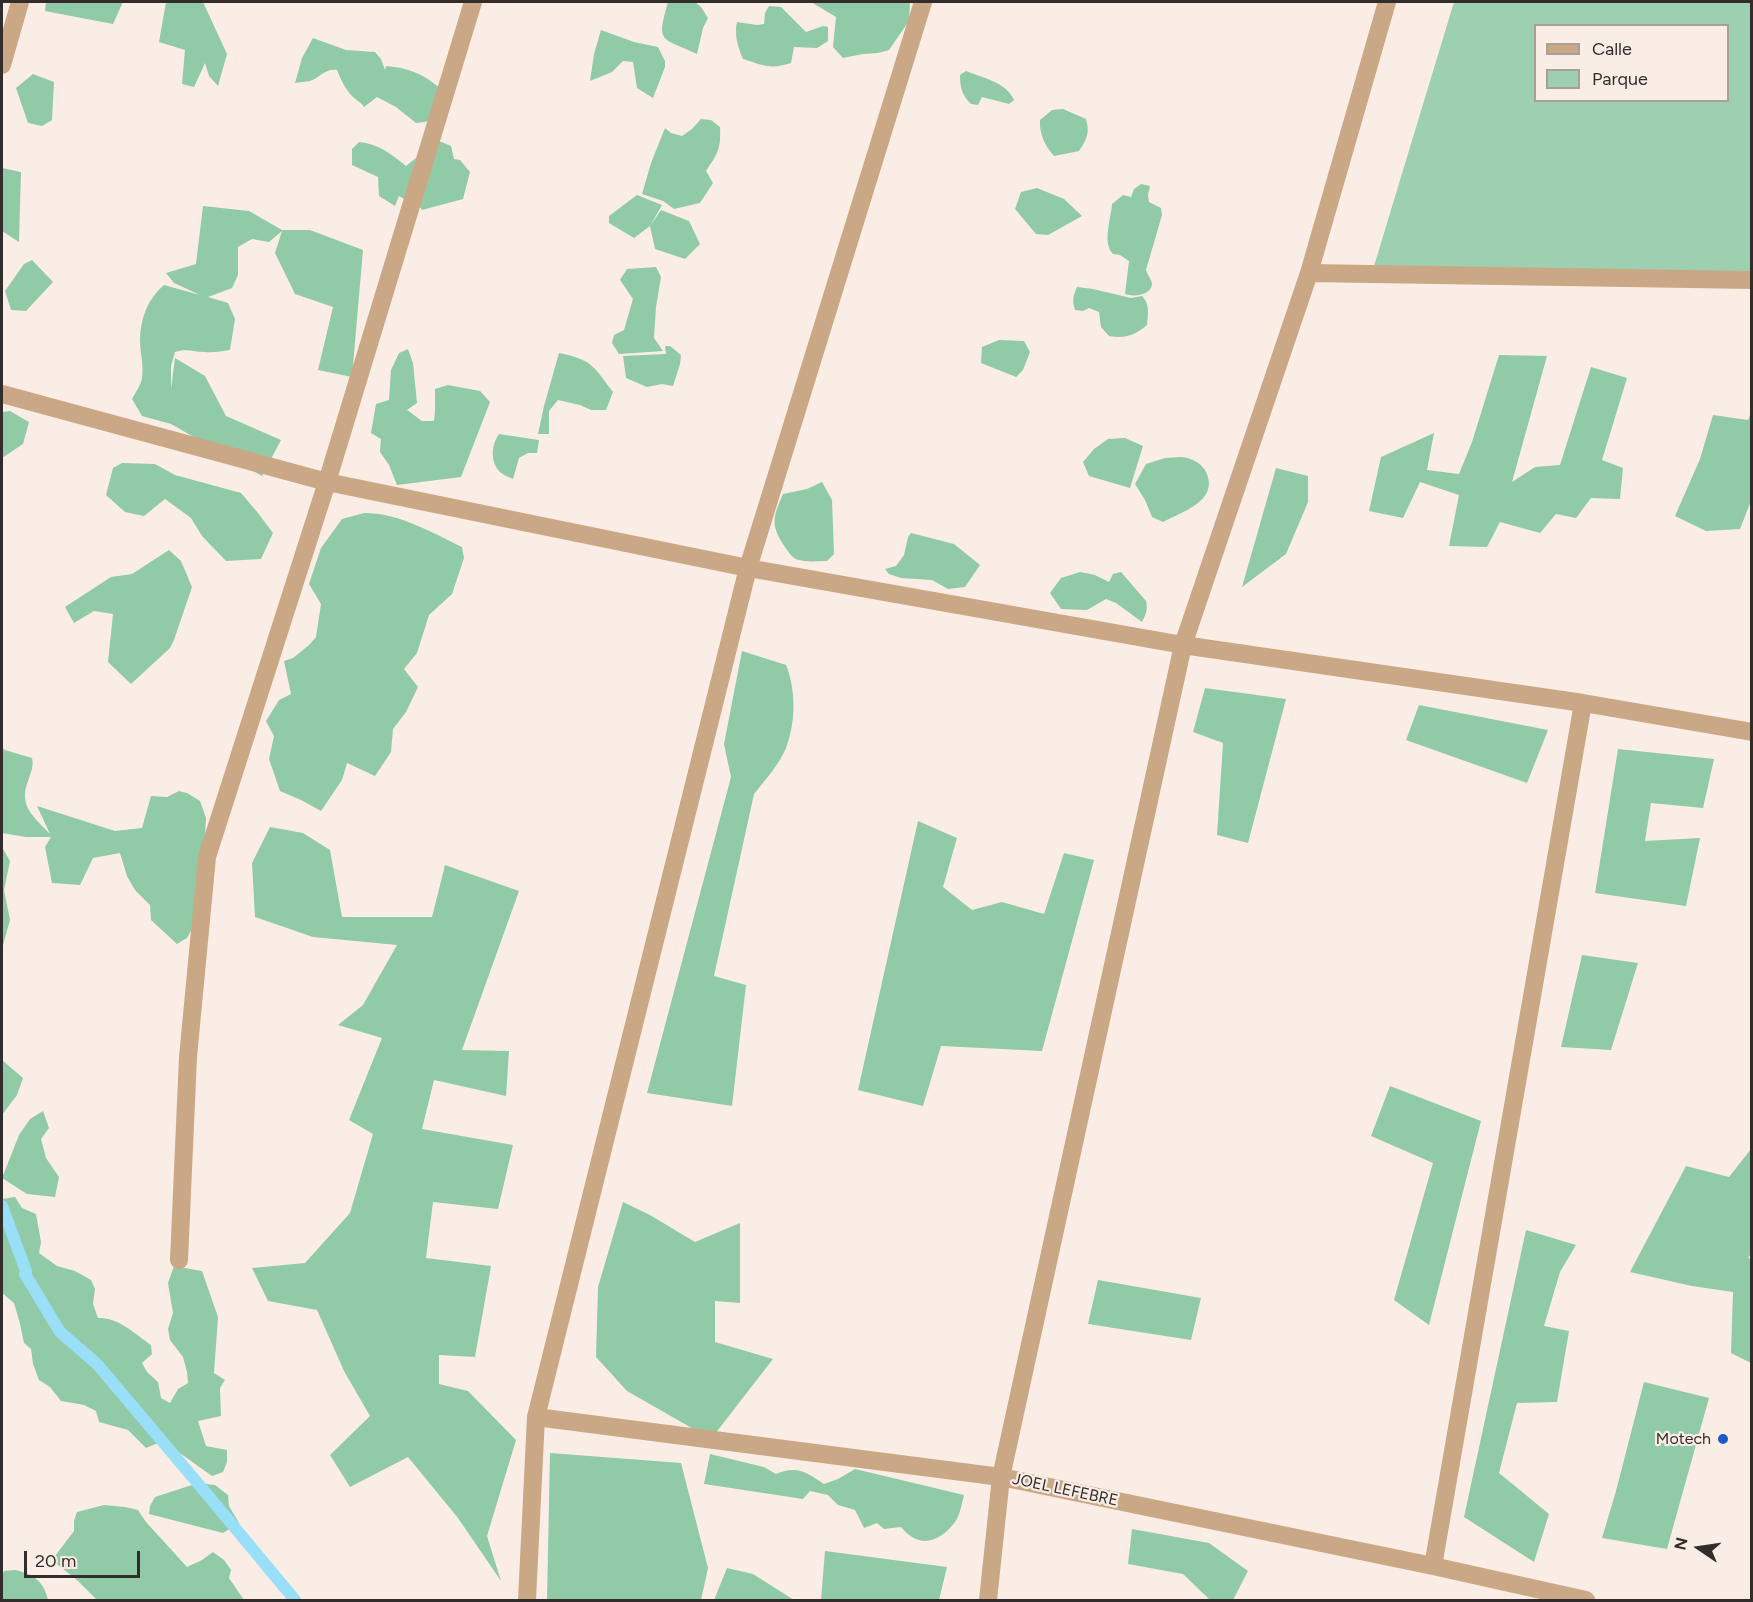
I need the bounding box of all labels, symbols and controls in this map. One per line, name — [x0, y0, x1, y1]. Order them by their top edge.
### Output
legend — [1534, 24, 1729, 102]
text: Calle — [1592, 38, 1632, 60]
text: Parque — [1592, 68, 1648, 90]
place label: Motech — [1656, 1429, 1711, 1449]
marker: Motech — [1716, 1432, 1730, 1446]
street label: JOEL LEFEBRE — [1010, 1469, 1120, 1511]
north arrow — [1669, 1518, 1729, 1578]
text: N — [1670, 1536, 1692, 1552]
scale bar — [27, 1539, 142, 1577]
text: 20 m — [35, 1550, 76, 1572]

